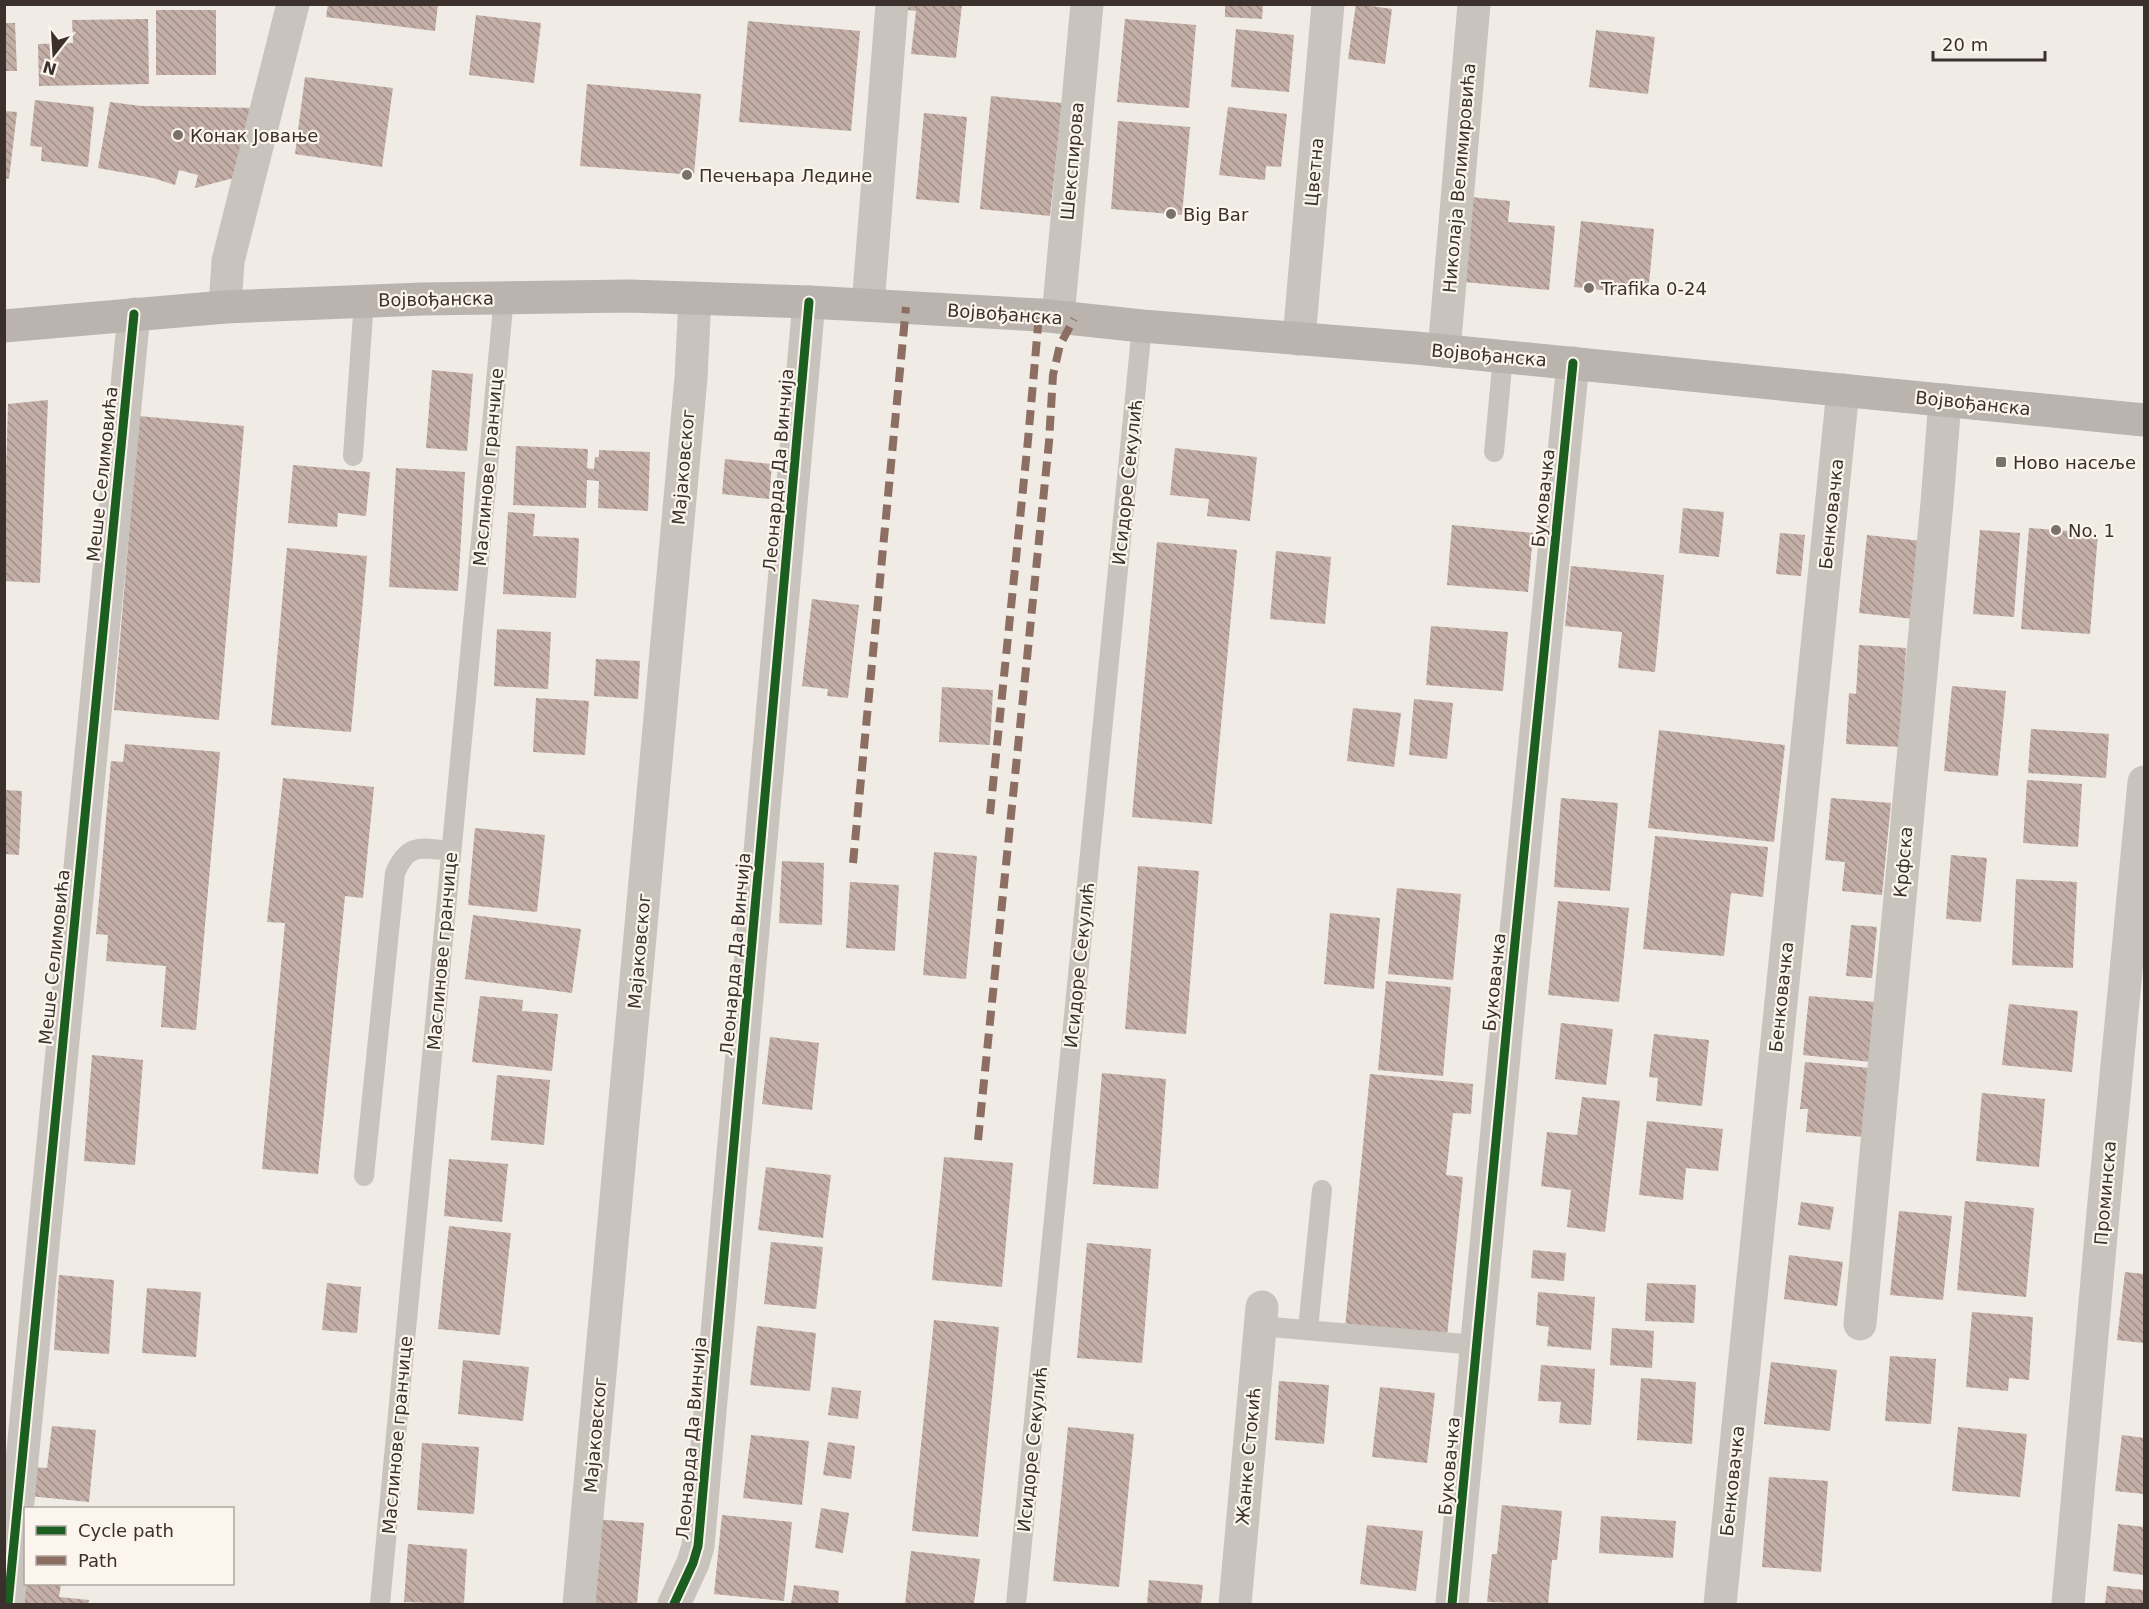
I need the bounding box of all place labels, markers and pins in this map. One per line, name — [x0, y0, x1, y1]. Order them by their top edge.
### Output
place label: Конак Јовање — [190, 125, 318, 146]
marker: Конак Јовање — [171, 128, 185, 142]
place label: Печењара Ледине — [699, 165, 872, 186]
marker: Печењара Ледине — [680, 168, 694, 182]
place label: Big Bar — [1183, 204, 1249, 225]
marker: Big Bar — [1164, 207, 1178, 221]
place label: Trafika 0-24 — [1600, 278, 1707, 299]
marker: Trafika 0-24 — [1582, 281, 1596, 295]
place label: Ново насеље — [2013, 452, 2136, 473]
marker: Ново насеље — [1994, 455, 2008, 469]
place label: No. 1 — [2068, 520, 2115, 541]
marker: No. 1 — [2049, 523, 2063, 537]

